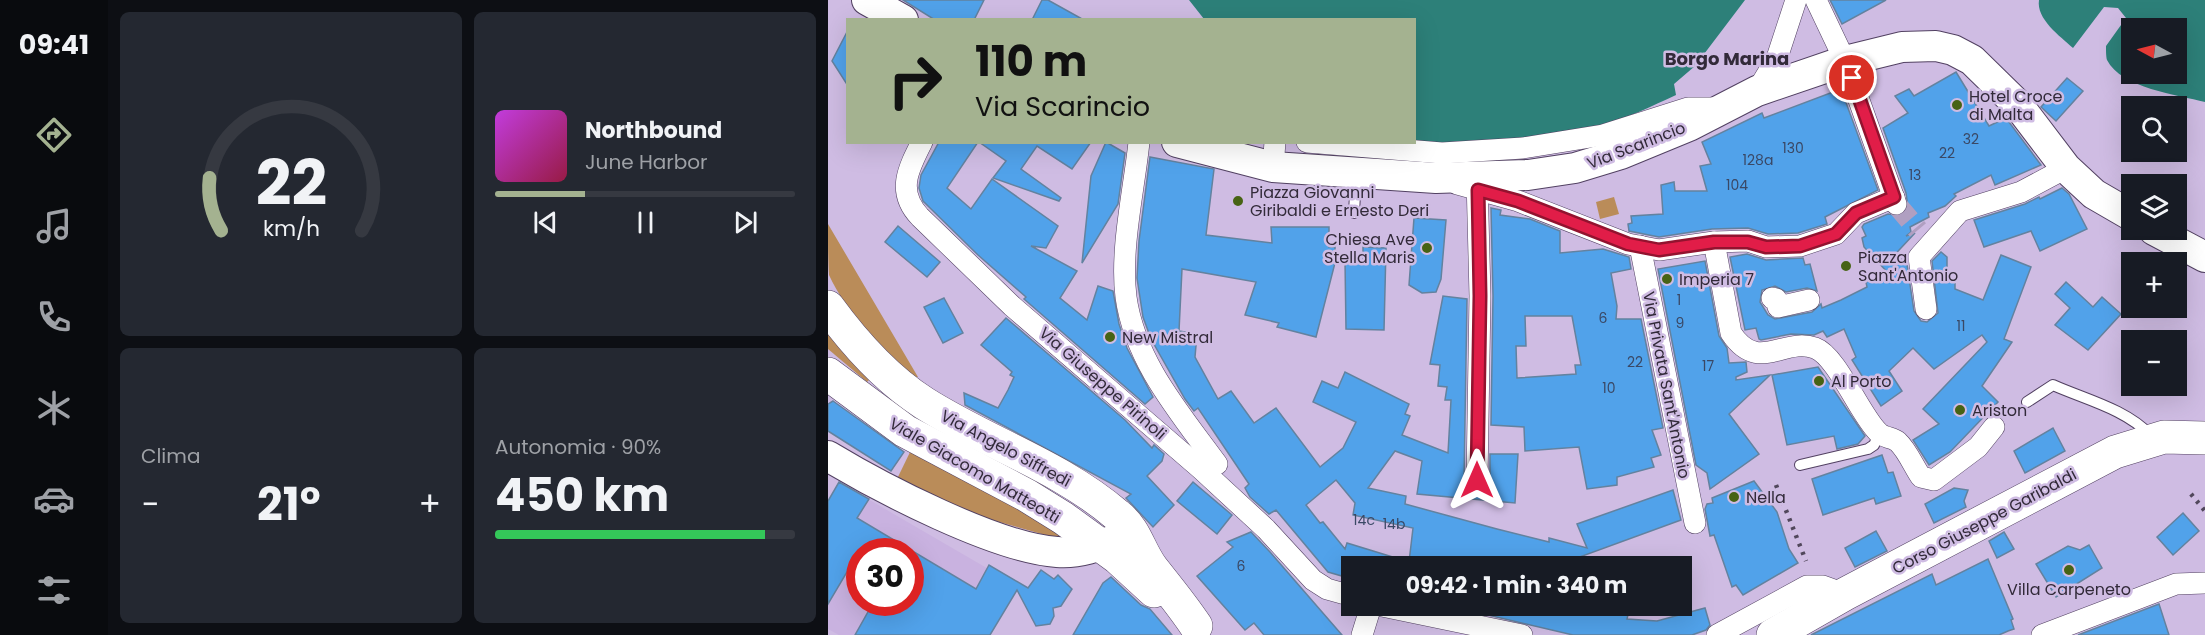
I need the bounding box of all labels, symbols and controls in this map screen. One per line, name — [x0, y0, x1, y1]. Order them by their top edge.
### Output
north arrow — [2121, 18, 2187, 84]
map controls — [2121, 18, 2187, 396]
text: 09:41 — [19, 26, 89, 63]
text: 110 m — [975, 32, 1087, 91]
icon: right — [876, 42, 954, 120]
district label: Borgo Marina — [1665, 46, 1789, 71]
pin — [1826, 52, 1877, 103]
icon: arrive — [1835, 61, 1868, 94]
place label: Hotel Croce di Malta — [1969, 85, 2063, 126]
text: Via Scarincio — [975, 88, 1150, 125]
button: search — [2121, 96, 2187, 162]
marker: Hotel Croce di Malta — [1950, 98, 1964, 112]
icon: directions — [33, 114, 75, 156]
text: Northbound — [585, 115, 722, 146]
street label: Via Scarincio — [1584, 116, 1689, 175]
house number: 32 — [1963, 129, 1979, 149]
house number: 130 — [1782, 138, 1804, 158]
text: 22 — [255, 139, 327, 227]
house number: 22 — [1939, 143, 1955, 163]
text: June Harbor — [585, 148, 708, 176]
house number: 128a — [1743, 150, 1773, 170]
house number: 13 — [1909, 165, 1921, 185]
button: layers — [2121, 174, 2187, 240]
house number: 104 — [1726, 175, 1748, 195]
place label: Piazza Giovanni Giribaldi e Ernesto Deri — [1250, 181, 1429, 222]
marker: Piazza Giovanni Giribaldi e Ernesto Deri — [1231, 194, 1245, 208]
icon: music — [33, 205, 75, 247]
icon: previous — [529, 206, 562, 239]
icon: pause — [629, 206, 662, 239]
icon: next — [729, 206, 762, 239]
text: km/h — [262, 214, 320, 245]
place label: Chiesa Ave Stella Maris — [1324, 228, 1415, 269]
marker: Chiesa Ave Stella Maris — [1420, 241, 1434, 255]
place label: Piazza Sant'Antonio — [1858, 246, 1958, 287]
button: + — [2121, 252, 2187, 318]
marker: Piazza Sant'Antonio — [1839, 259, 1853, 273]
place label: Imperia 7 — [1679, 268, 1754, 291]
marker: Imperia 7 — [1660, 272, 1674, 286]
street label: Via Privata Sant'Antonio — [1637, 290, 1696, 481]
house number: 1 — [1677, 290, 1681, 310]
icon: phone — [33, 296, 75, 338]
house number: 6 — [1599, 308, 1608, 328]
house number: 9 — [1676, 313, 1684, 333]
house number: 11 — [1957, 316, 1965, 336]
street label: Via Giuseppe Pirinoli — [1034, 322, 1171, 445]
place label: New Mistral — [1122, 326, 1213, 349]
marker: New Mistral — [1103, 330, 1117, 344]
button: − — [2121, 330, 2187, 396]
house number: 22 — [1627, 352, 1643, 372]
house number: 17 — [1702, 356, 1714, 376]
place label: Al Porto — [1831, 370, 1892, 393]
marker: Al Porto — [1812, 374, 1826, 388]
house number: 10 — [1602, 378, 1616, 398]
icon: climate — [33, 387, 75, 429]
place label: Ariston — [1972, 399, 2027, 422]
marker: Ariston — [1953, 403, 1967, 417]
street label: Via Angelo Siffredi — [937, 404, 1075, 493]
street label: Viale Giacomo Matteotti — [885, 412, 1064, 529]
text: Autonomia · 90% — [495, 433, 661, 461]
text: Clima — [141, 442, 200, 470]
position arrow — [1445, 448, 1509, 512]
street label: Corso Giuseppe Garibaldi — [1888, 463, 2080, 580]
text: 450 km — [495, 464, 669, 527]
text: 21° — [257, 473, 321, 536]
icon: car — [33, 478, 75, 520]
text: − — [141, 481, 159, 528]
text: + — [418, 481, 441, 528]
place label: Nella — [1746, 486, 1786, 509]
marker: Nella — [1727, 490, 1741, 504]
house number: 14c — [1353, 510, 1375, 530]
house number: 14b — [1383, 514, 1405, 534]
speed limit sign: 30 — [846, 538, 924, 616]
house number: 6 — [1237, 556, 1246, 576]
marker: Villa Carpeneto — [2062, 563, 2076, 577]
icon: filters — [33, 569, 75, 611]
text: 09:42 · 1 min · 340 m — [1406, 570, 1627, 601]
place label: Villa Carpeneto — [2007, 578, 2131, 601]

